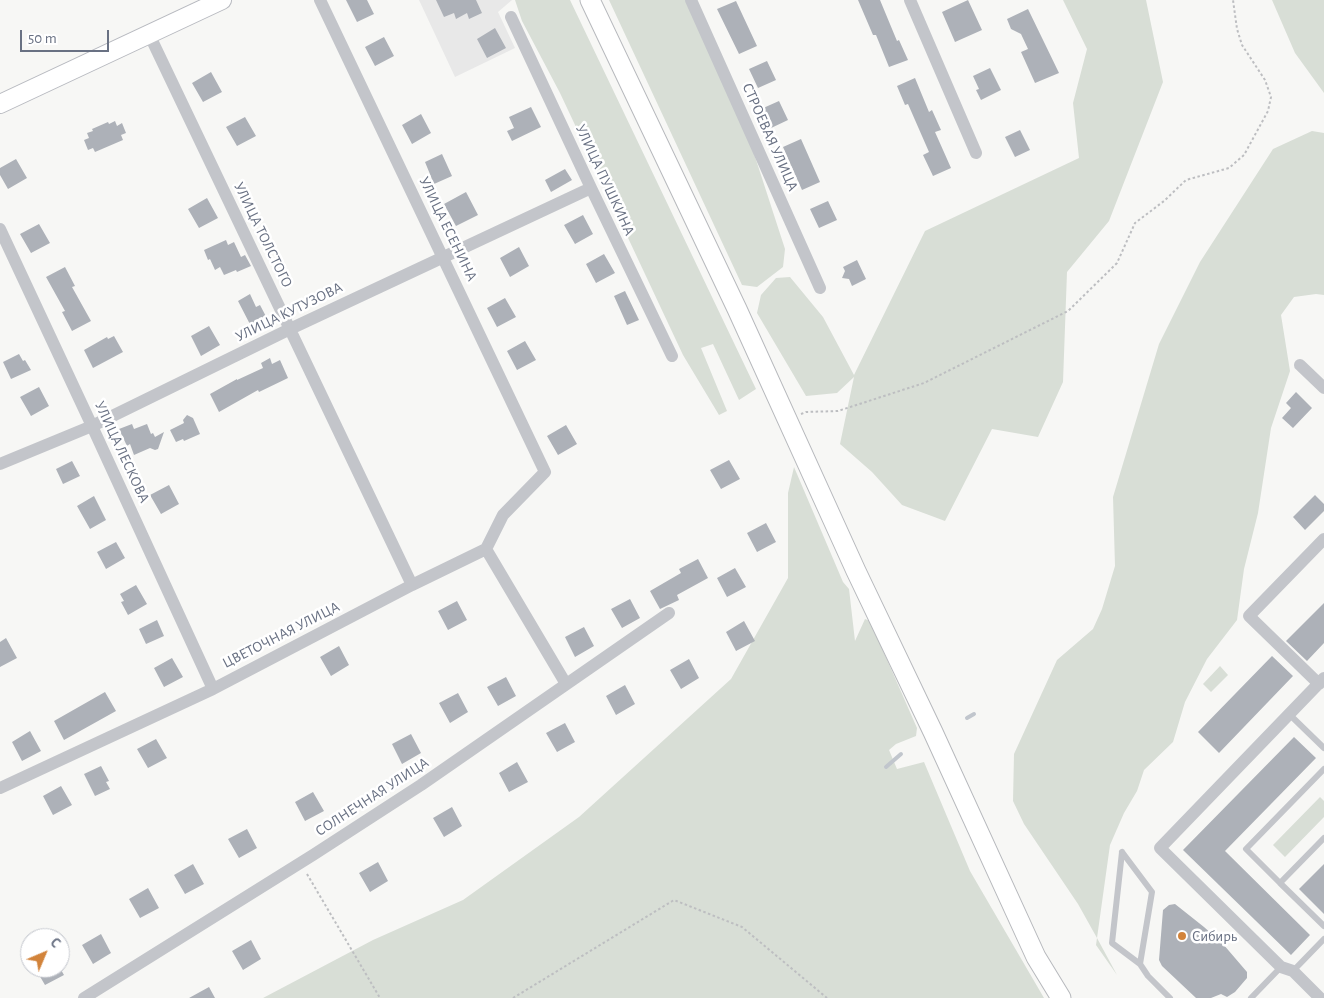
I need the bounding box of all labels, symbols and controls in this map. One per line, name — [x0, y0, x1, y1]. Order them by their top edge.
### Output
scale bar — [22, 20, 111, 52]
text: 50 m — [28, 31, 57, 46]
street label: СТРОЕВАЯ УЛИЦА — [738, 80, 802, 194]
street label: УЛИЦА ПУШКИНА — [571, 122, 639, 238]
street label: УЛИЦА ЕСЕНИНА — [415, 174, 481, 284]
street label: УЛИЦА ТОЛСТОГО — [230, 179, 296, 291]
street label: УЛИЦА КУТУЗОВА — [233, 278, 345, 346]
street label: УЛИЦА ЛЕСКОВА — [91, 398, 153, 506]
street label: ЦВЕТОЧНАЯ УЛИЦА — [219, 598, 343, 672]
street label: СОЛНЕЧНАЯ УЛИЦА — [312, 754, 432, 840]
place label: Сибирь — [1192, 927, 1237, 945]
north arrow — [20, 928, 70, 978]
marker: Сибирь — [1176, 930, 1188, 942]
text: С — [47, 935, 63, 951]

